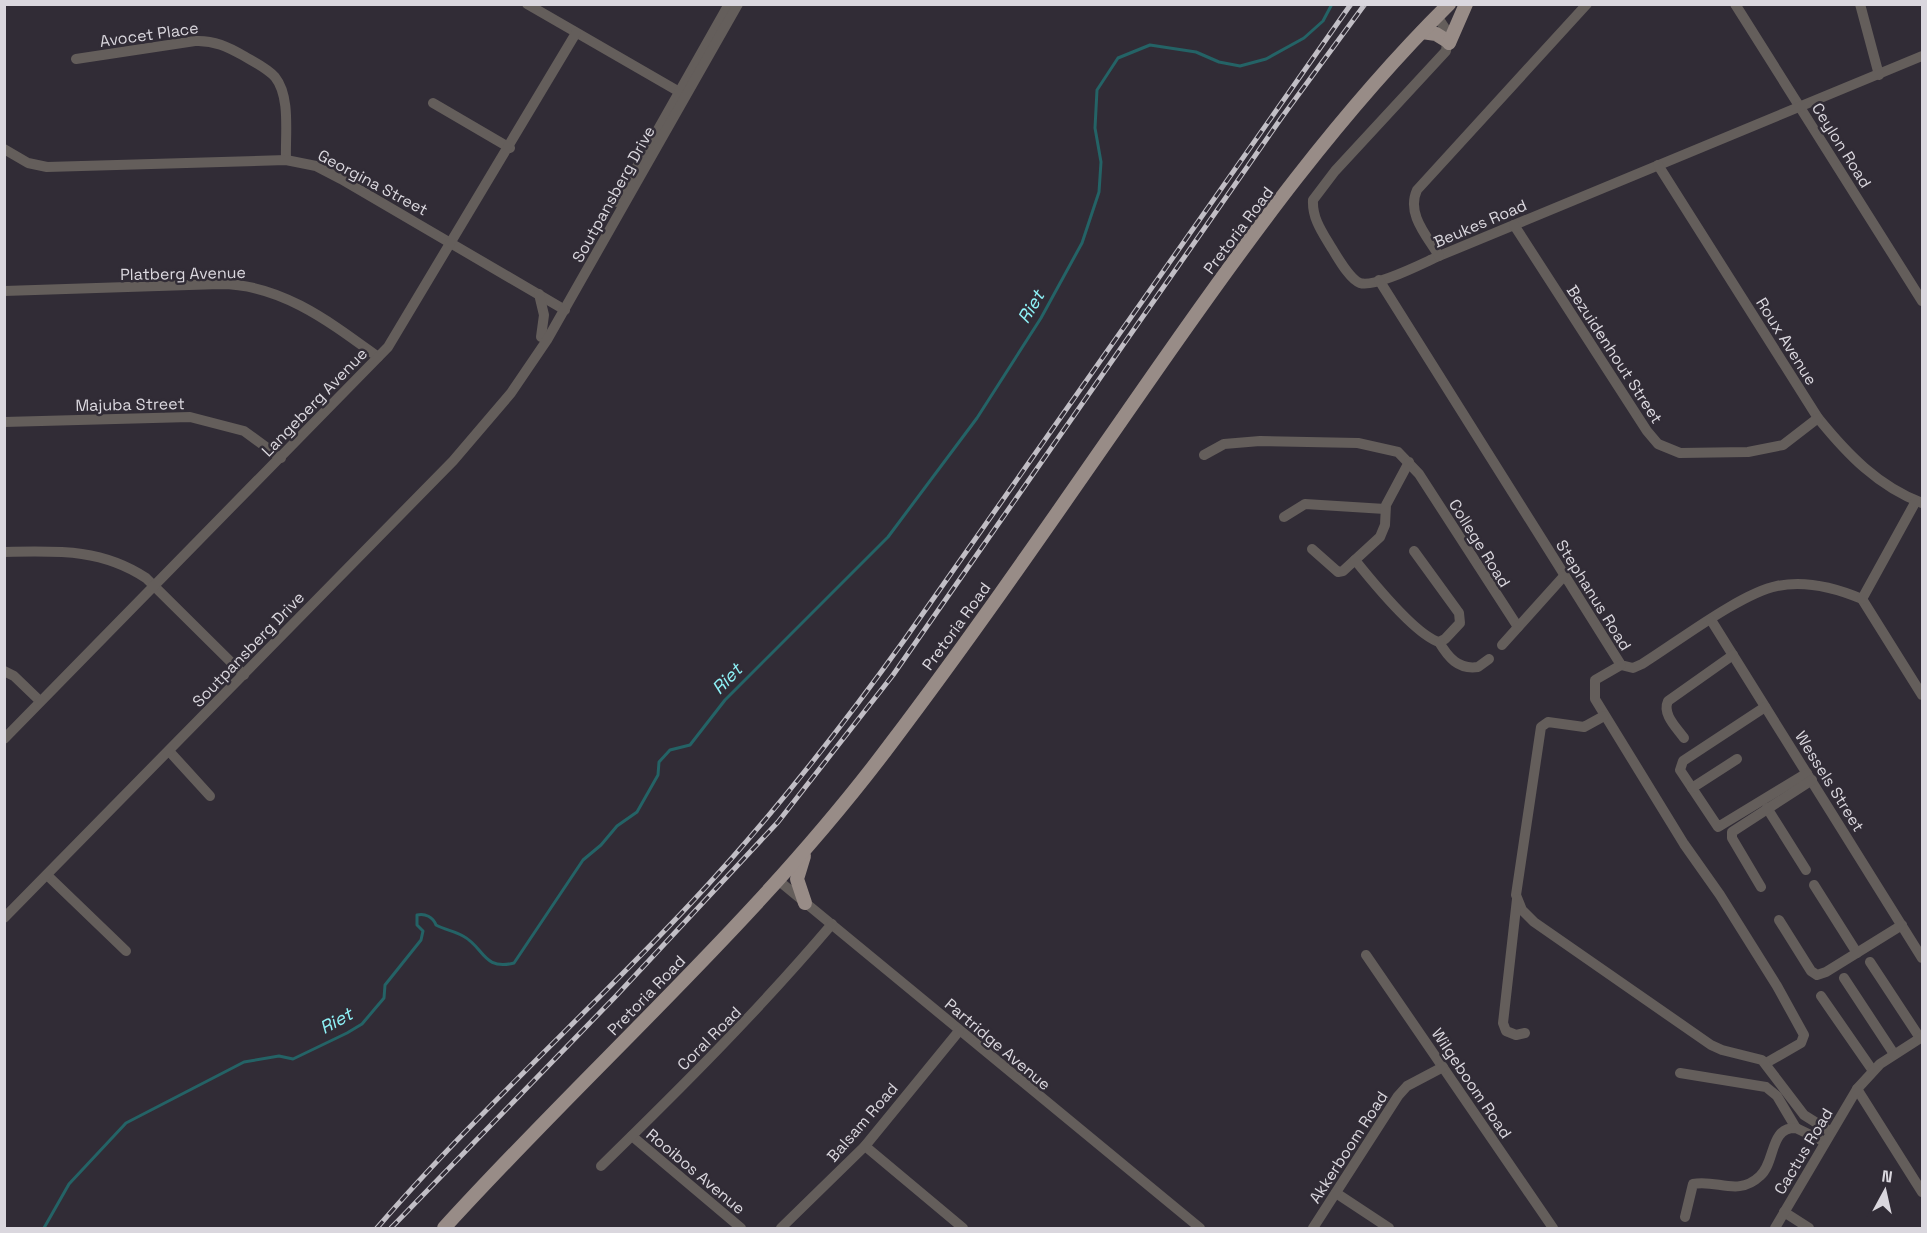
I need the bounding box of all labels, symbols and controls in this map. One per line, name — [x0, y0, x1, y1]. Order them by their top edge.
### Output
street label: Avocet Place — [98, 17, 200, 52]
street label: Ceylon Road — [1807, 99, 1876, 192]
street label: Soutpansberg Drive — [567, 122, 660, 266]
street label: Georgina Street — [314, 145, 431, 220]
street label: Pretoria Road — [1199, 182, 1278, 278]
street label: Beukes Road — [1430, 194, 1530, 253]
street label: Platberg Avenue — [120, 262, 246, 285]
street label: Bezuidenhout Street — [1562, 281, 1667, 428]
water label: Riet — [1012, 285, 1050, 327]
street label: Roux Avenue — [1751, 293, 1822, 389]
street label: Langeberg Avenue — [257, 343, 372, 461]
street label: Majuba Street — [75, 393, 185, 416]
street label: College Road — [1444, 495, 1515, 591]
street label: Stephanus Road — [1551, 536, 1636, 655]
street label: Pretoria Road — [917, 578, 995, 675]
street label: Soutpansberg Drive — [188, 587, 309, 712]
water label: Riet — [706, 657, 748, 699]
street label: Wessels Street — [1790, 727, 1869, 836]
street label: Pretoria Road — [603, 951, 690, 1040]
street label: Partridge Avenue — [940, 994, 1055, 1095]
water label: Riet — [315, 1001, 358, 1039]
street label: Coral Road — [673, 1002, 746, 1075]
street label: Wilgeboom Road — [1427, 1024, 1516, 1143]
street label: Balsam Road — [822, 1078, 903, 1166]
street label: Akkerboom Road — [1304, 1087, 1393, 1207]
street label: Cactus Road — [1769, 1104, 1838, 1198]
street label: Rooibos Avenue — [642, 1124, 749, 1219]
north arrow — [1855, 1161, 1915, 1221]
text: N — [1880, 1165, 1894, 1188]

